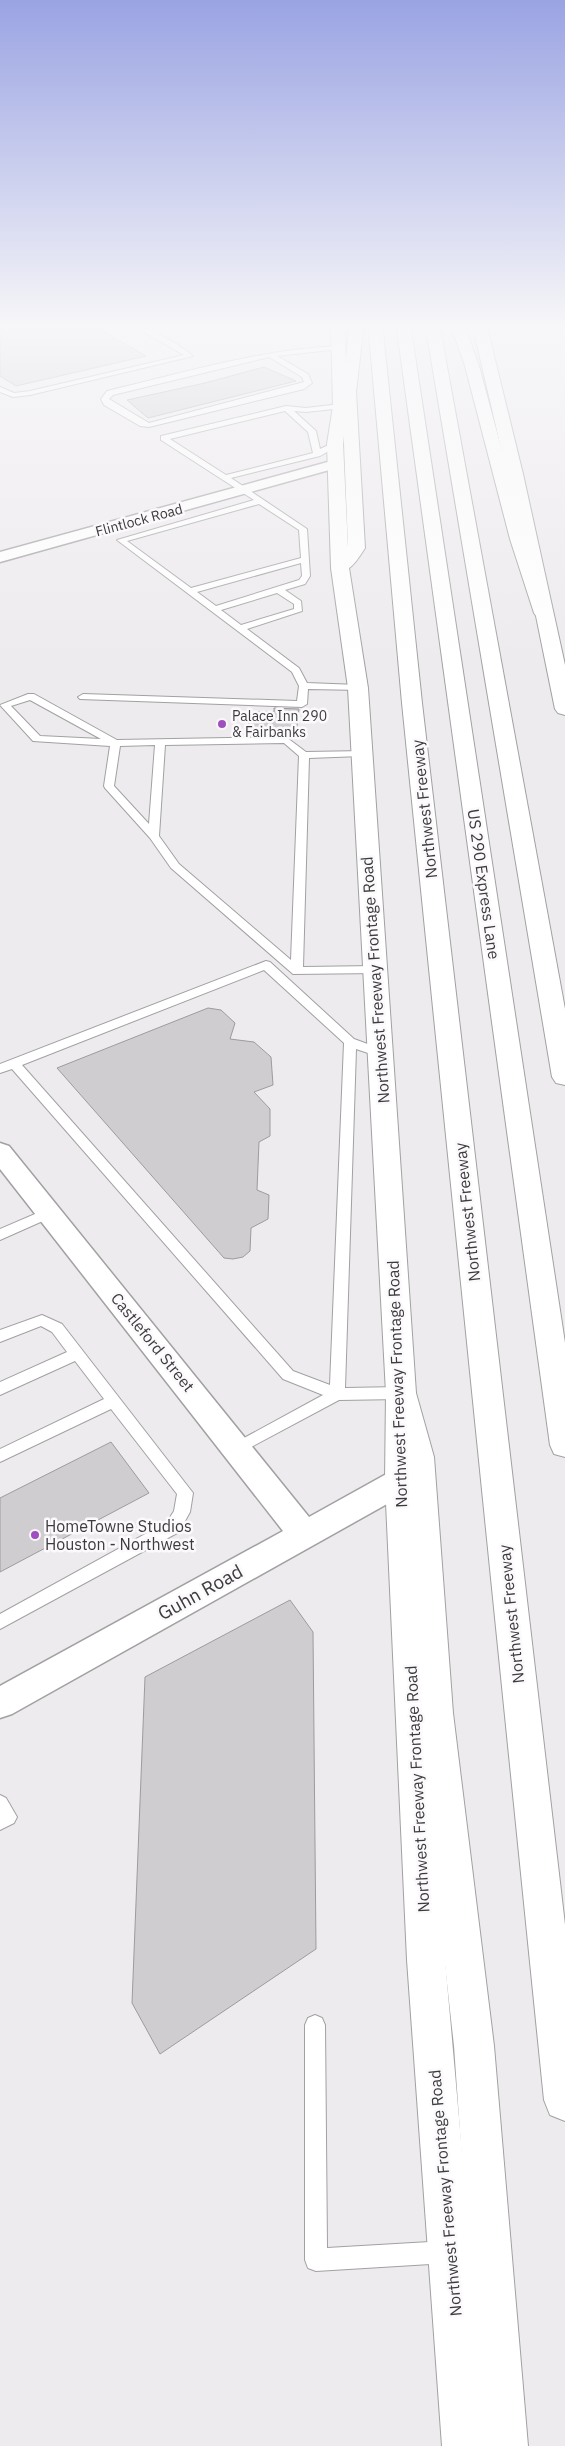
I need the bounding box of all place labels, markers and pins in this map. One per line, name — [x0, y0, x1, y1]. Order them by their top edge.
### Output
place label: Palace Inn 290 & Fairbanks — [232, 707, 327, 741]
marker: Palace Inn 290 & Fairbanks — [216, 718, 228, 730]
place label: HomeTowne Studios Houston - Northwest — [45, 1516, 195, 1554]
marker: HomeTowne Studios Houston - Northwest — [29, 1529, 41, 1541]

